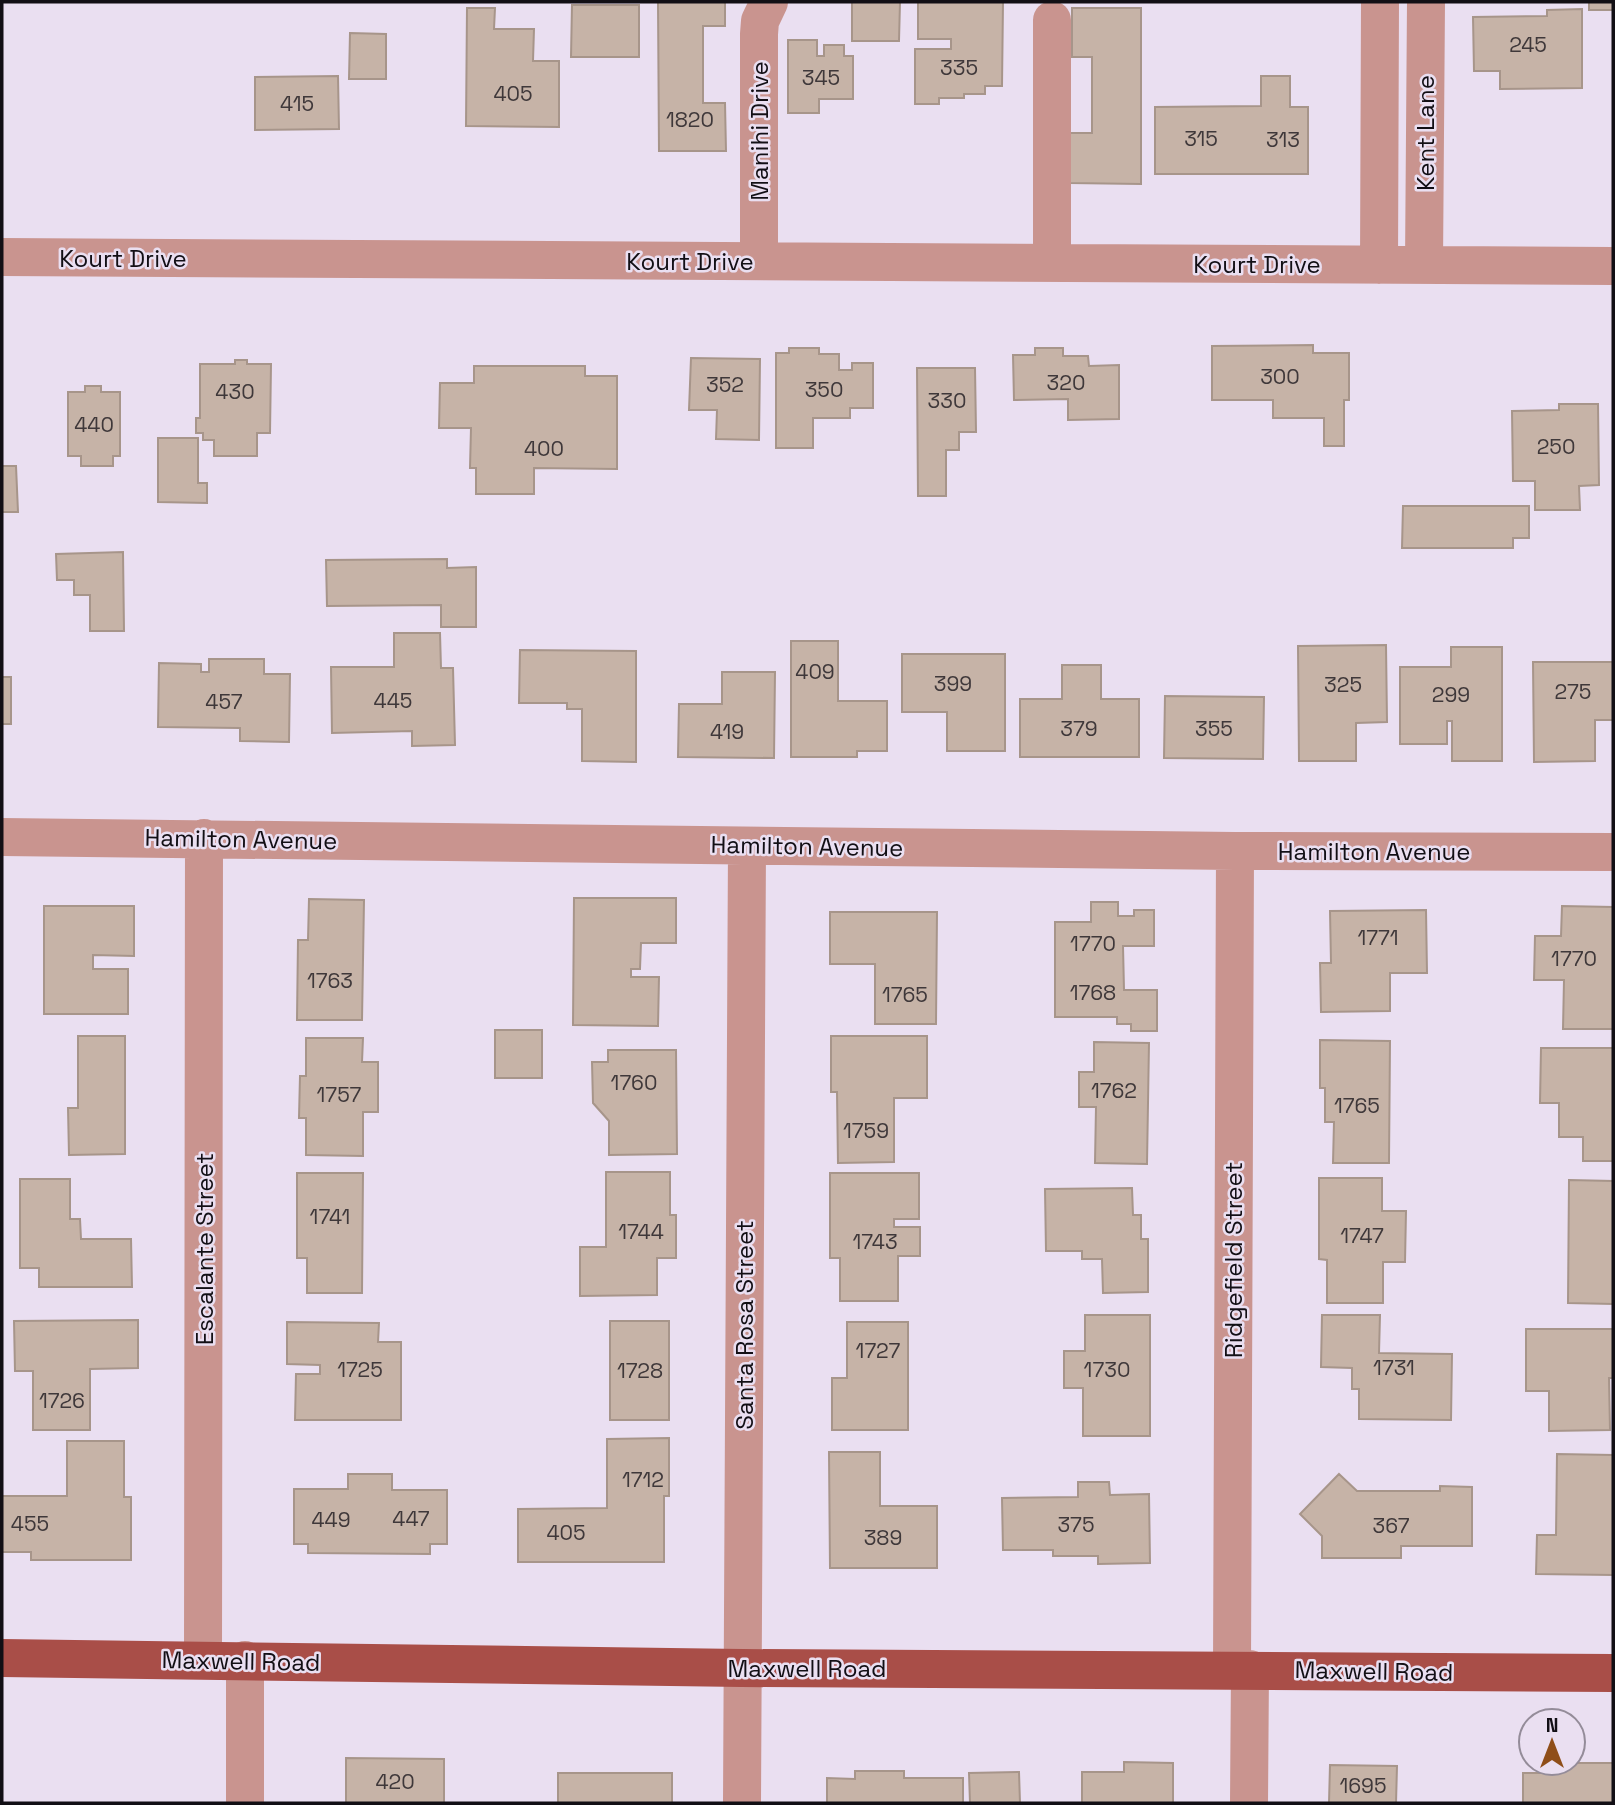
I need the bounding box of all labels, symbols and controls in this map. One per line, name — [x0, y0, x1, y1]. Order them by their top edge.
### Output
house number: 245 — [1509, 31, 1547, 58]
house number: 335 — [940, 54, 978, 81]
street label: Manihi Drive — [744, 61, 775, 201]
house number: 345 — [802, 64, 840, 91]
street label: Kent Lane — [1410, 75, 1441, 191]
house number: 405 — [493, 80, 533, 107]
house number: 415 — [280, 90, 314, 117]
house number: 1820 — [666, 106, 714, 133]
house number: 315 — [1184, 125, 1218, 152]
house number: 313 — [1266, 126, 1300, 153]
street label: Kourt Drive — [59, 243, 187, 274]
street label: Kourt Drive — [626, 246, 754, 277]
street label: Kourt Drive — [1193, 249, 1321, 280]
house number: 300 — [1260, 363, 1300, 390]
house number: 320 — [1047, 369, 1085, 396]
house number: 352 — [706, 371, 744, 398]
house number: 350 — [805, 376, 843, 403]
house number: 430 — [215, 378, 255, 405]
house number: 330 — [928, 387, 966, 414]
house number: 440 — [74, 411, 114, 438]
house number: 250 — [1537, 433, 1575, 460]
house number: 400 — [524, 435, 564, 462]
house number: 409 — [795, 658, 835, 685]
house number: 399 — [934, 670, 972, 697]
house number: 325 — [1324, 671, 1362, 698]
house number: 275 — [1555, 678, 1591, 705]
house number: 299 — [1432, 681, 1470, 708]
house number: 445 — [374, 687, 412, 714]
house number: 457 — [205, 688, 243, 715]
house number: 379 — [1060, 715, 1098, 742]
house number: 355 — [1195, 715, 1233, 742]
house number: 419 — [710, 718, 744, 745]
street label: Hamilton Avenue — [144, 822, 338, 856]
street label: Hamilton Avenue — [710, 829, 904, 863]
street label: Hamilton Avenue — [1278, 836, 1470, 867]
house number: 1771 — [1357, 924, 1399, 951]
house number: 1770 — [1070, 930, 1116, 957]
house number: 1770 — [1551, 945, 1597, 972]
house number: 1763 — [307, 967, 353, 994]
house number: 1768 — [1070, 979, 1116, 1006]
house number: 1765 — [882, 981, 928, 1008]
house number: 1760 — [611, 1069, 657, 1096]
house number: 1762 — [1091, 1077, 1137, 1104]
house number: 1757 — [317, 1081, 362, 1108]
house number: 1765 — [1334, 1092, 1380, 1119]
house number: 1759 — [843, 1117, 889, 1144]
street label: Escalante Street — [189, 1153, 220, 1345]
street label: Ridgefield Street — [1218, 1162, 1249, 1358]
house number: 1741 — [310, 1203, 350, 1230]
house number: 1744 — [618, 1218, 664, 1245]
street label: Santa Rosa Street — [729, 1220, 760, 1430]
house number: 1747 — [1340, 1222, 1384, 1249]
house number: 1743 — [852, 1228, 898, 1255]
house number: 1727 — [856, 1337, 901, 1364]
house number: 1731 — [1373, 1354, 1415, 1381]
house number: 1725 — [337, 1356, 383, 1383]
house number: 1730 — [1084, 1356, 1130, 1383]
house number: 1728 — [617, 1357, 663, 1384]
house number: 1726 — [39, 1387, 85, 1414]
house number: 1712 — [622, 1466, 664, 1493]
house number: 447 — [392, 1505, 430, 1532]
house number: 449 — [311, 1506, 351, 1533]
house number: 455 — [11, 1510, 49, 1537]
house number: 375 — [1057, 1511, 1095, 1538]
house number: 367 — [1372, 1512, 1410, 1539]
house number: 405 — [546, 1519, 586, 1546]
house number: 389 — [864, 1524, 902, 1551]
street label: Maxwell Road — [161, 1644, 321, 1678]
street label: Maxwell Road — [728, 1653, 886, 1684]
street label: Maxwell Road — [1294, 1654, 1454, 1688]
north arrow — [1517, 1707, 1587, 1777]
text: N — [1546, 1713, 1558, 1738]
house number: 420 — [375, 1768, 415, 1795]
house number: 1695 — [1339, 1772, 1387, 1799]

